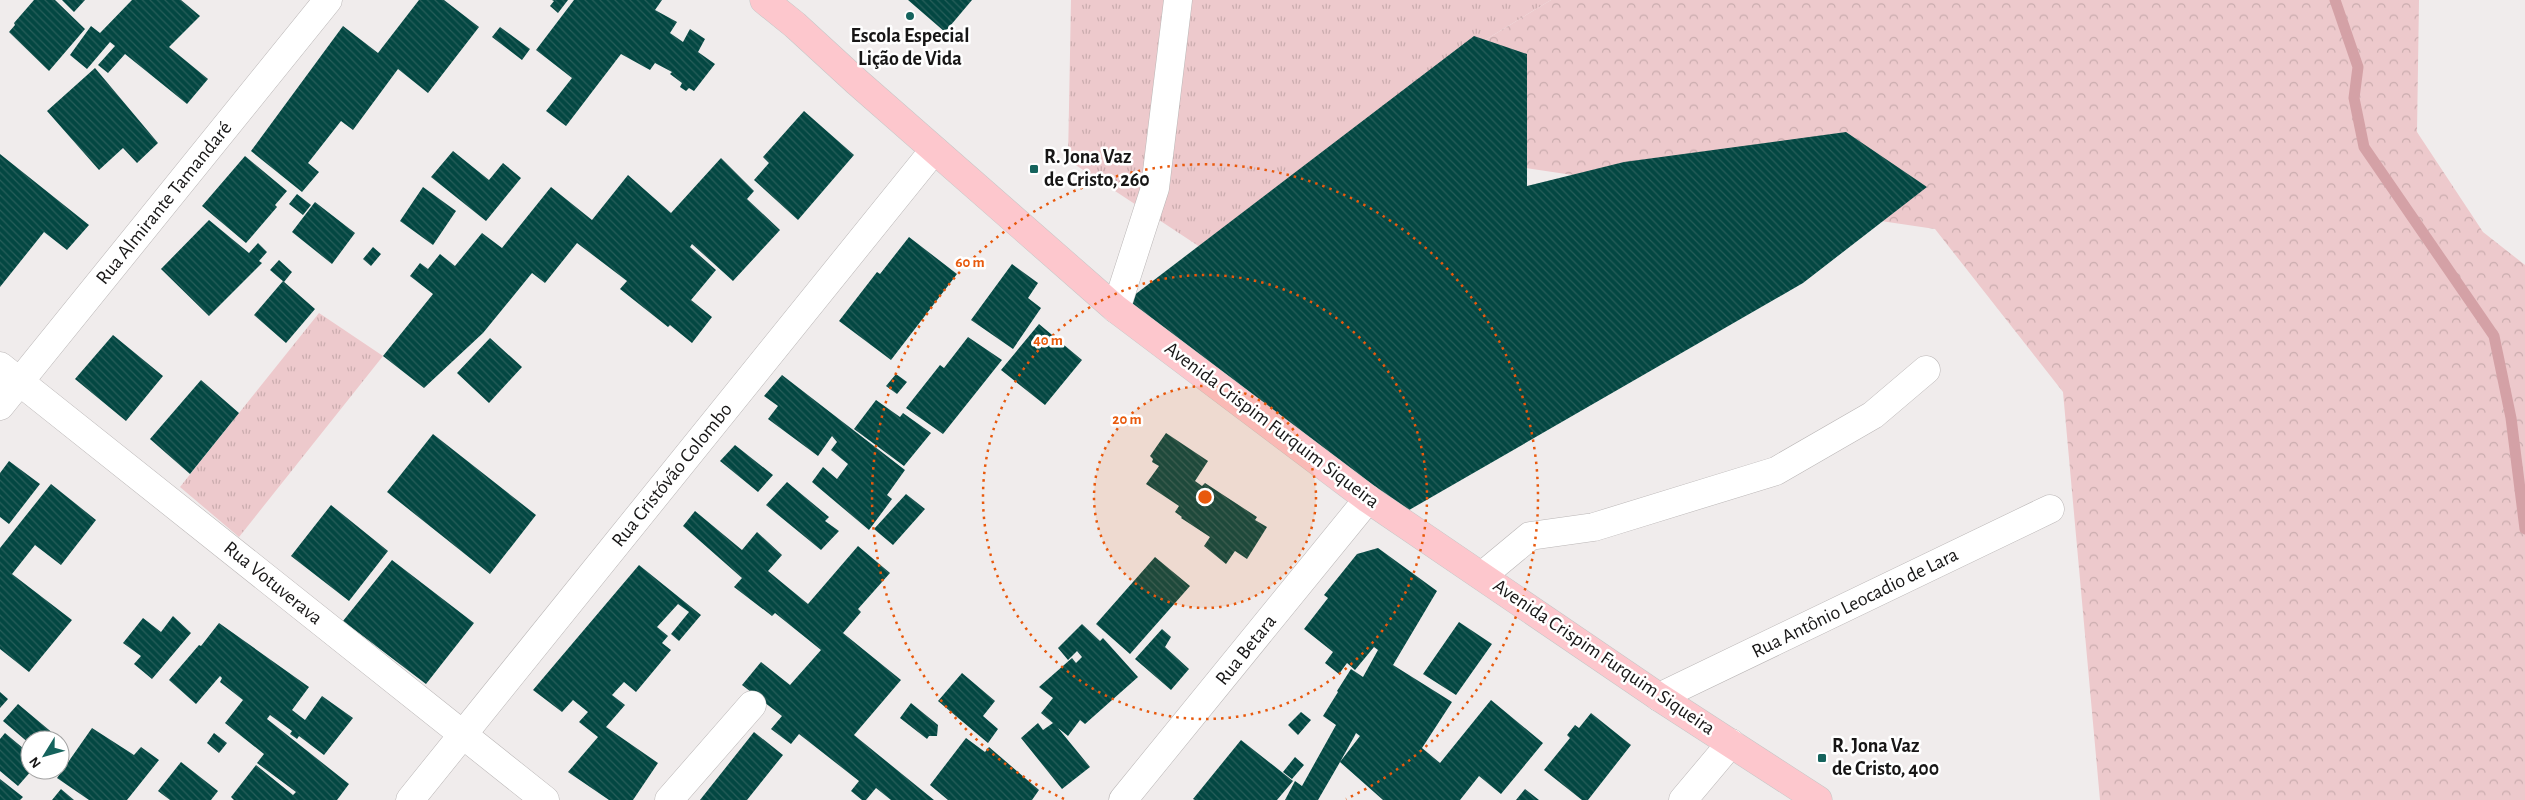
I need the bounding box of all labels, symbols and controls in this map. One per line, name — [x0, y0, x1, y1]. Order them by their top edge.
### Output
marker: Escola Especial Lição de Vida — [904, 10, 916, 22]
place label: Escola Especial Lição de Vida — [851, 26, 969, 69]
street label: Rua Almirante Tamandaré — [92, 118, 236, 288]
place label: R. Jona Vaz de Cristo, 260 — [1044, 147, 1150, 190]
marker: R. Jona Vaz de Cristo, 260 — [1028, 163, 1040, 175]
text: 60 m — [955, 255, 985, 270]
text: 40 m — [1033, 333, 1063, 348]
street label: Avenida Crispim Furquim Siqueira — [1161, 338, 1383, 512]
street label: Rua Cristóvão Colombo — [608, 399, 736, 551]
text: 20 m — [1112, 412, 1142, 427]
centre of rings — [1196, 488, 1214, 506]
street label: Rua Votuverava — [220, 537, 326, 629]
street label: Rua Antônio Leocadio de Lara — [1749, 544, 1961, 662]
street label: Avenida Crispim Furquim Siqueira — [1490, 575, 1718, 739]
street label: Rua Betara — [1212, 611, 1280, 689]
north arrow — [20, 730, 70, 780]
place label: R. Jona Vaz de Cristo, 400 — [1832, 736, 1939, 779]
marker: R. Jona Vaz de Cristo, 400 — [1816, 752, 1828, 764]
text: N — [27, 754, 44, 770]

